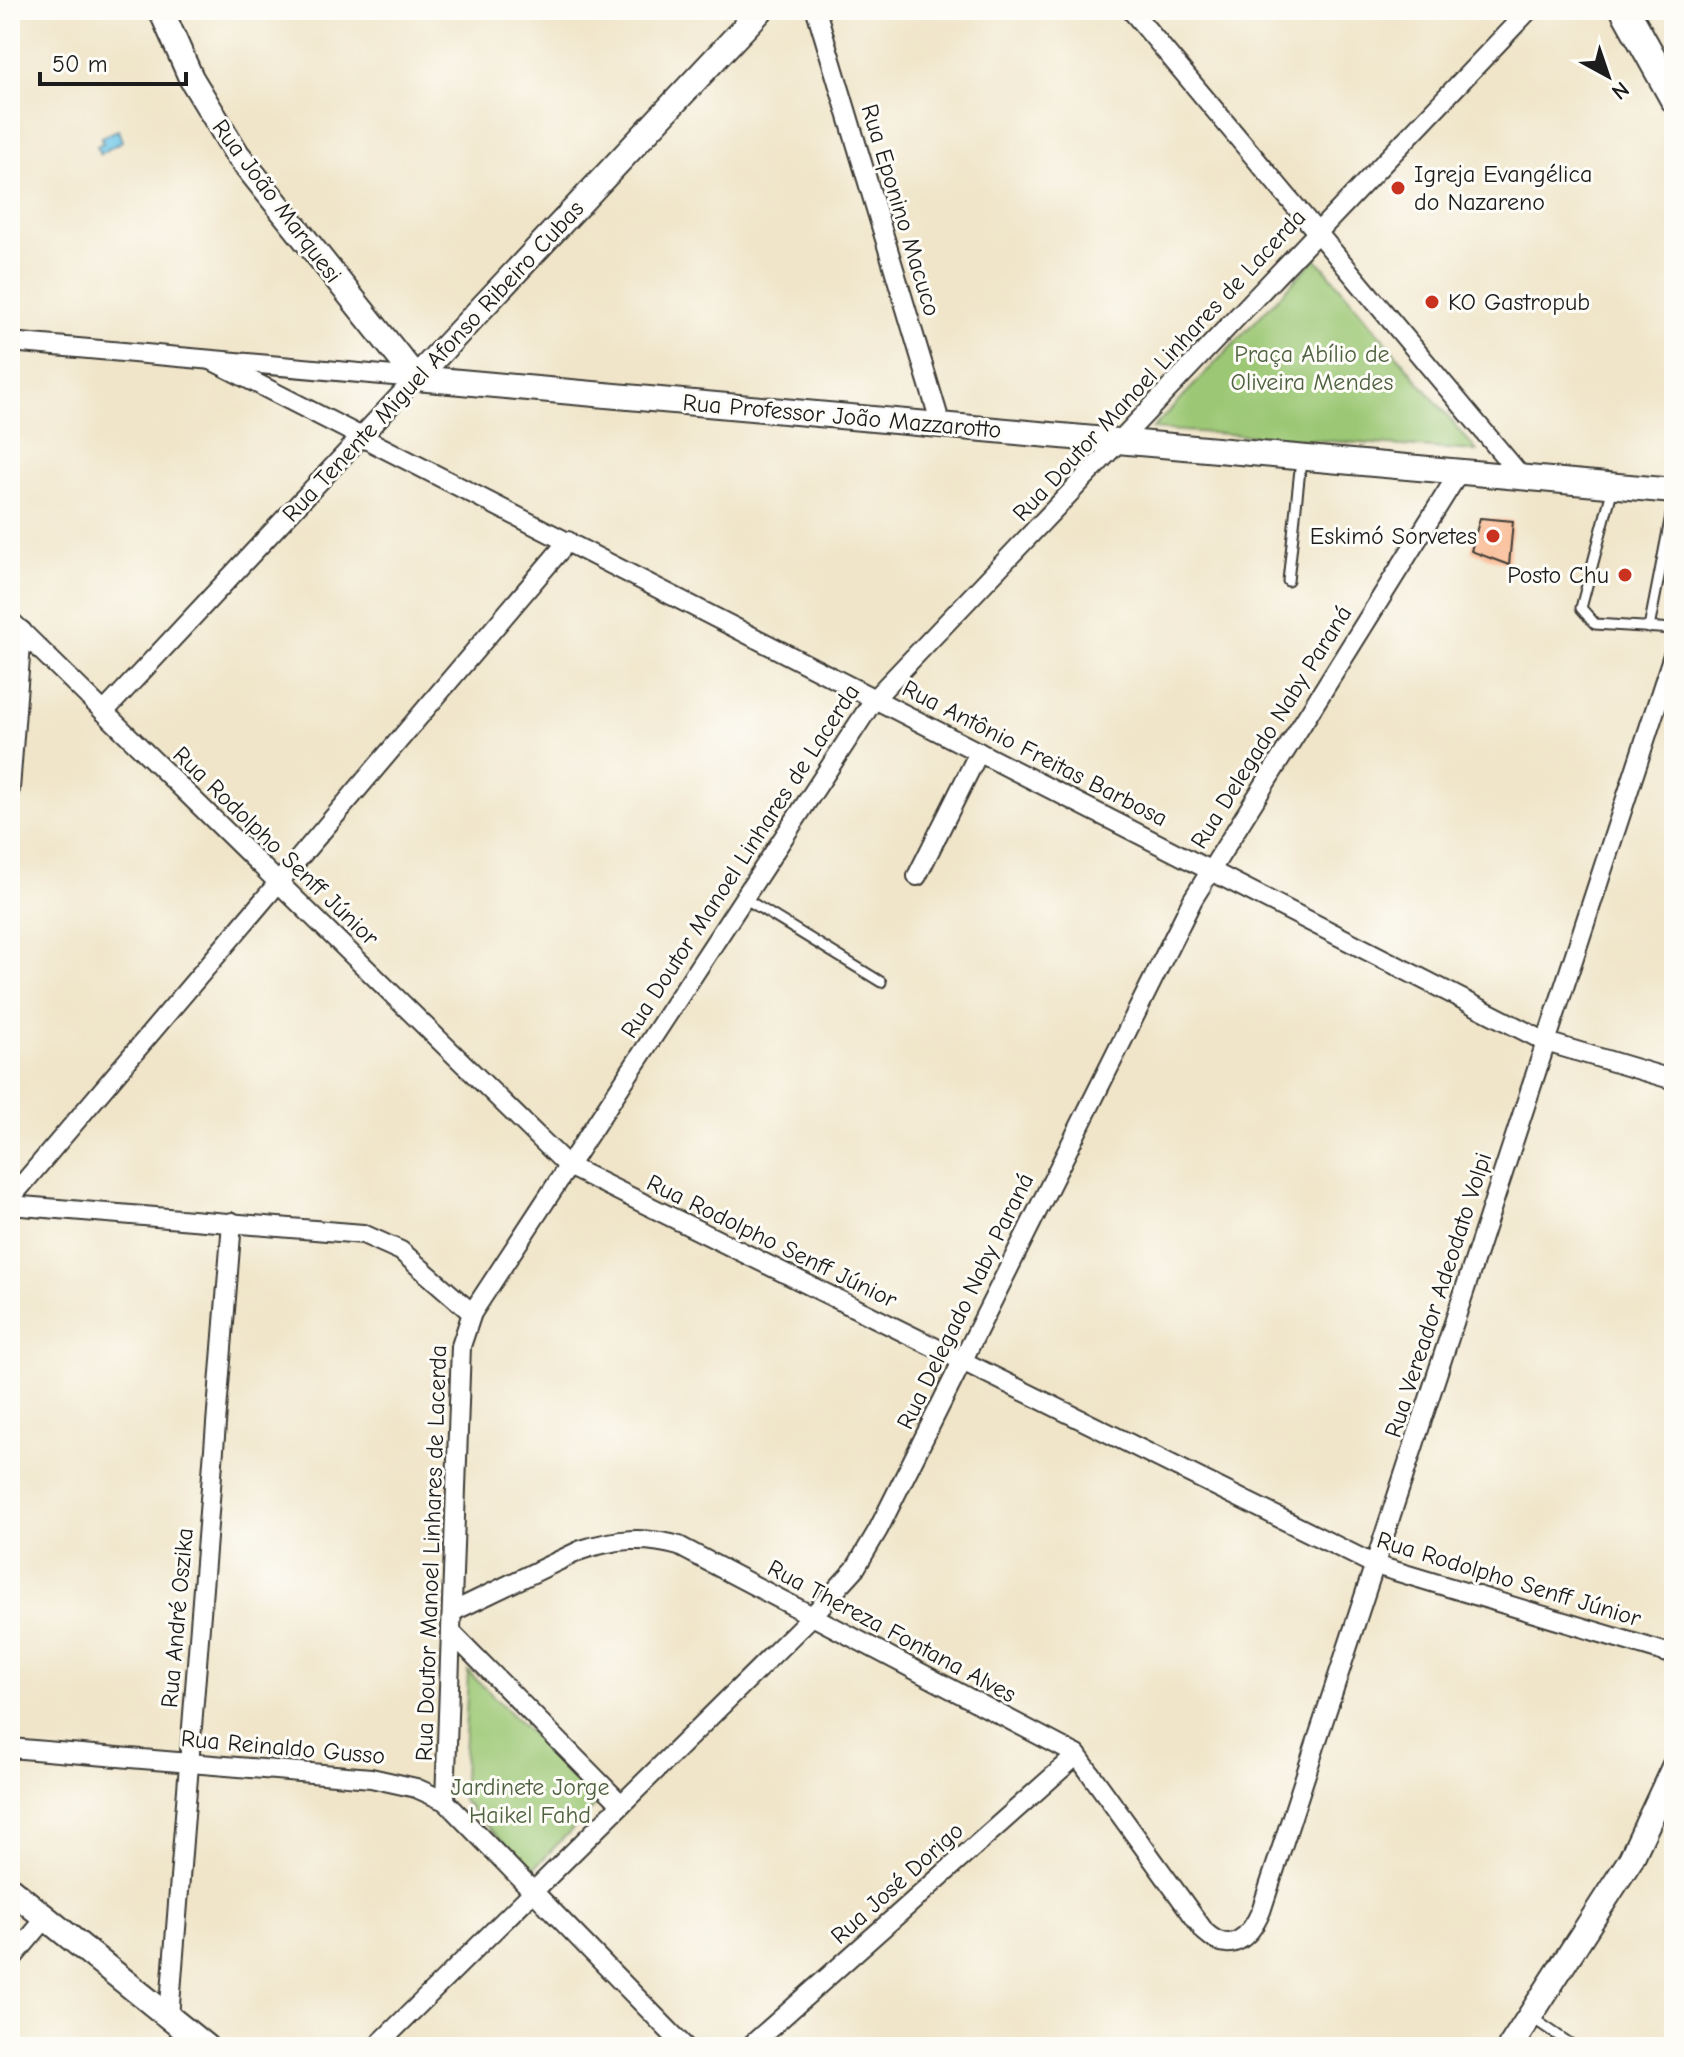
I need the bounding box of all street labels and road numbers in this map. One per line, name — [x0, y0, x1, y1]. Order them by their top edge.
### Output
street label: Rua Eponino Macuco — [855, 101, 947, 319]
street label: Rua João Marquesi — [206, 114, 348, 288]
street label: Rua Tenente Miguel Afonso Ribeiro Cubas — [276, 195, 590, 527]
street label: Rua Doutor Manoel Linhares de Lacerda — [1007, 203, 1311, 527]
street label: Rua Professor João Mazzarotto — [681, 388, 1003, 444]
street label: Rua Delegado Naby Paraná — [1185, 600, 1357, 854]
street label: Rua Antônio Freitas Barbosa — [898, 674, 1172, 832]
street label: Rua Doutor Manoel Linhares de Lacerda — [615, 679, 865, 1043]
street label: Rua Rodolpho Senff Júnior — [167, 740, 385, 952]
street label: Rua Vereador Adeodato Volpi — [1379, 1149, 1497, 1441]
street label: Rua Rodolpho Senff Júnior — [642, 1168, 902, 1314]
street label: Rua Delegado Naby Paraná — [891, 1168, 1039, 1434]
street label: Rua Doutor Manoel Linhares de Lacerda — [410, 1344, 452, 1762]
street label: Rua Rodolpho Senff Júnior — [1374, 1525, 1645, 1633]
street label: Rua André Oszika — [155, 1527, 199, 1709]
street label: Rua Thereza Fontana Alves — [763, 1554, 1021, 1708]
street label: Rua Reinaldo Gusso — [180, 1724, 386, 1770]
street label: Rua José Dorigo — [825, 1816, 969, 1950]

